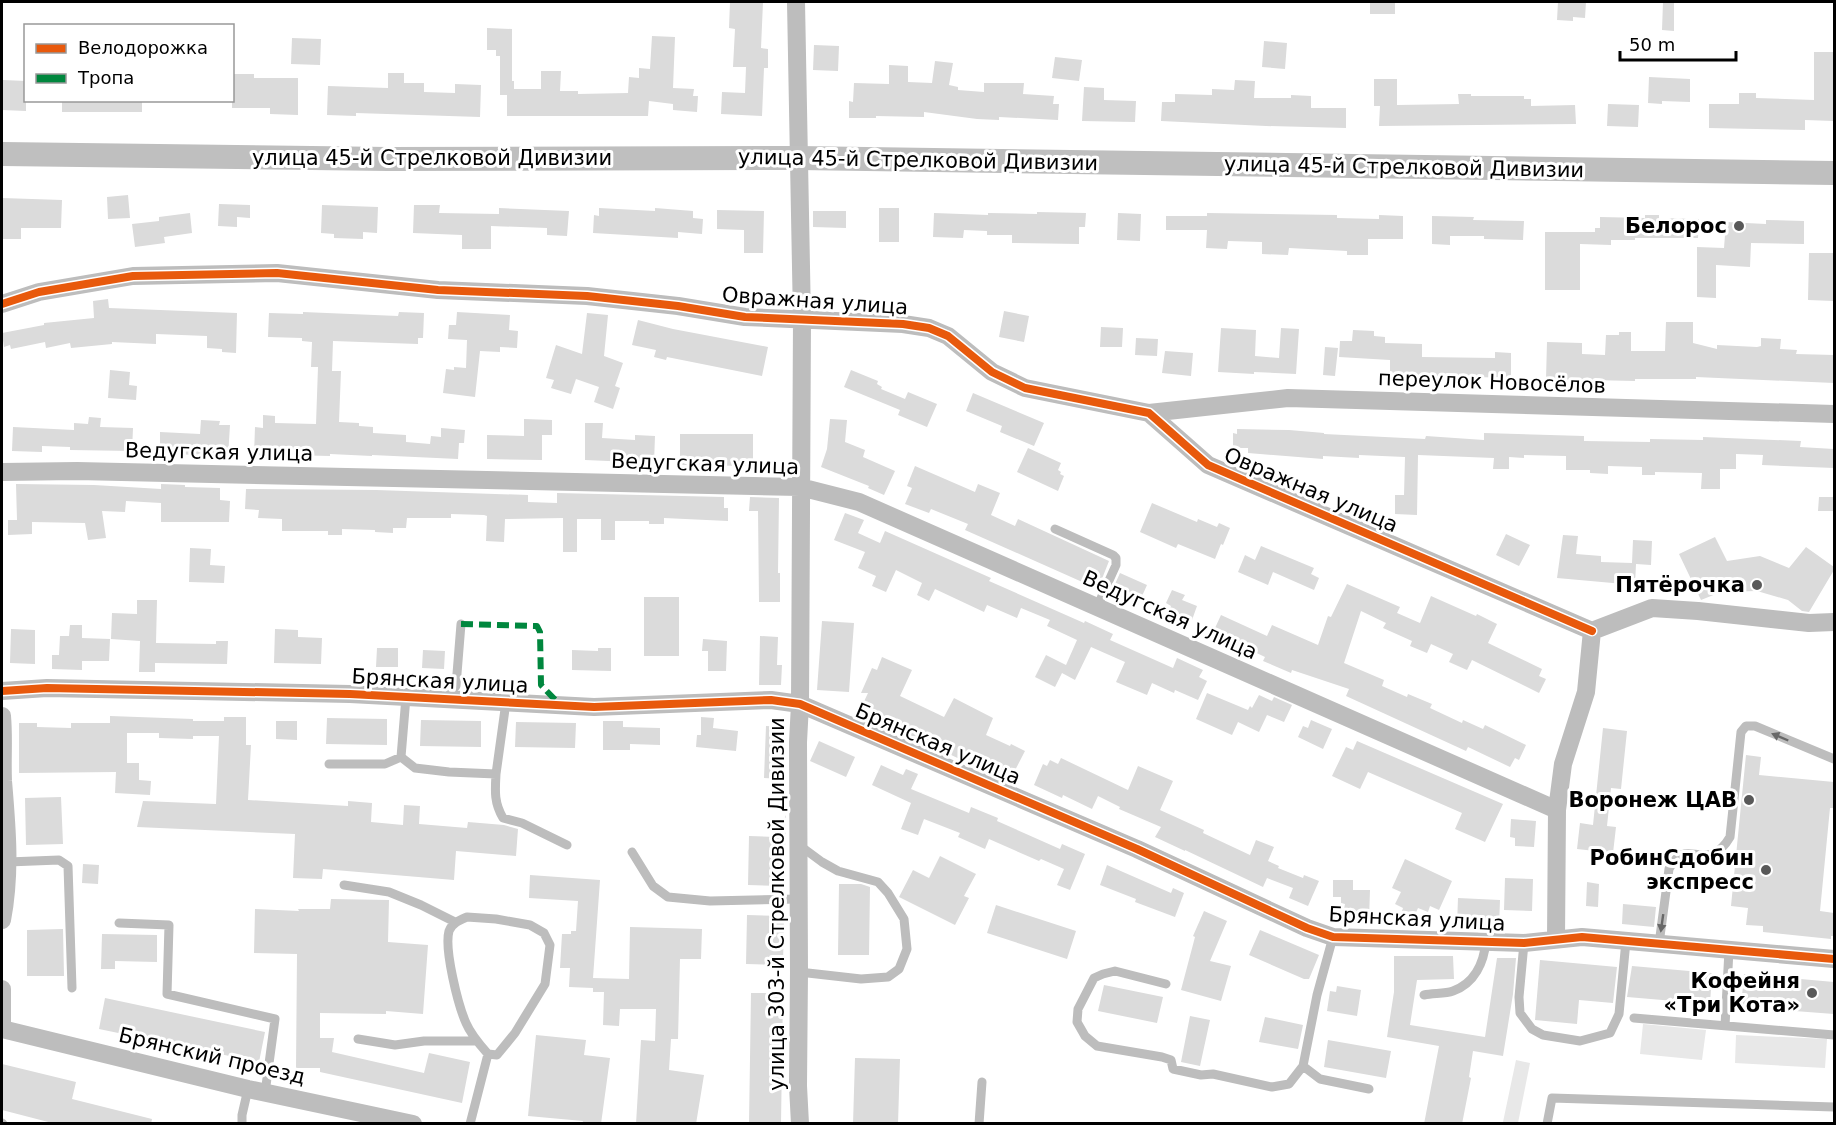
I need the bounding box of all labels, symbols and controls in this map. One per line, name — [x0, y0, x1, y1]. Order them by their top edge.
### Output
legend — [24, 24, 234, 102]
scale bar — [1620, 24, 1736, 62]
text: 50 m — [1629, 34, 1675, 55]
text: Велодорожка — [78, 37, 208, 58]
text: Тропа — [77, 67, 134, 88]
street label: улица 45-й Стрелковой Дивизии — [738, 145, 1098, 175]
street label: улица 45-й Стрелковой Дивизии — [252, 146, 612, 170]
street label: улица 45-й Стрелковой Дивизии — [1224, 152, 1584, 182]
place label: Белорос — [1625, 214, 1727, 238]
marker: Белорос — [1732, 219, 1746, 233]
street label: Овражная улица — [721, 283, 909, 319]
street label: переулок Новосёлов — [1378, 366, 1606, 398]
street label: Ведугская улица — [125, 438, 313, 466]
street label: Овражная улица — [1220, 442, 1402, 538]
street label: Ведугская улица — [610, 449, 800, 479]
street label: Ведугская улица — [1079, 566, 1261, 664]
place label: Пятёрочка — [1615, 573, 1745, 597]
marker: Пятёрочка — [1750, 578, 1764, 592]
street label: Брянская улица — [351, 664, 529, 698]
street label: Брянская улица — [852, 698, 1024, 790]
street label: улица 303-й Стрелковой Дивизии — [765, 717, 789, 1091]
one-way arrow — [1771, 732, 1789, 742]
place label: Воронеж ЦАВ — [1568, 788, 1737, 812]
marker: Воронеж ЦАВ — [1742, 793, 1756, 807]
place label: РобинСдобин экспресс — [1590, 846, 1754, 894]
marker: РобинСдобин экспресс — [1759, 863, 1773, 877]
street label: Брянская улица — [1328, 902, 1506, 936]
one-way arrow — [1657, 914, 1666, 933]
place label: Кофейня «Три Кота» — [1664, 969, 1800, 1017]
marker: Кофейня «Три Кота» — [1805, 986, 1819, 1000]
street label: Брянский проезд — [116, 1023, 308, 1089]

